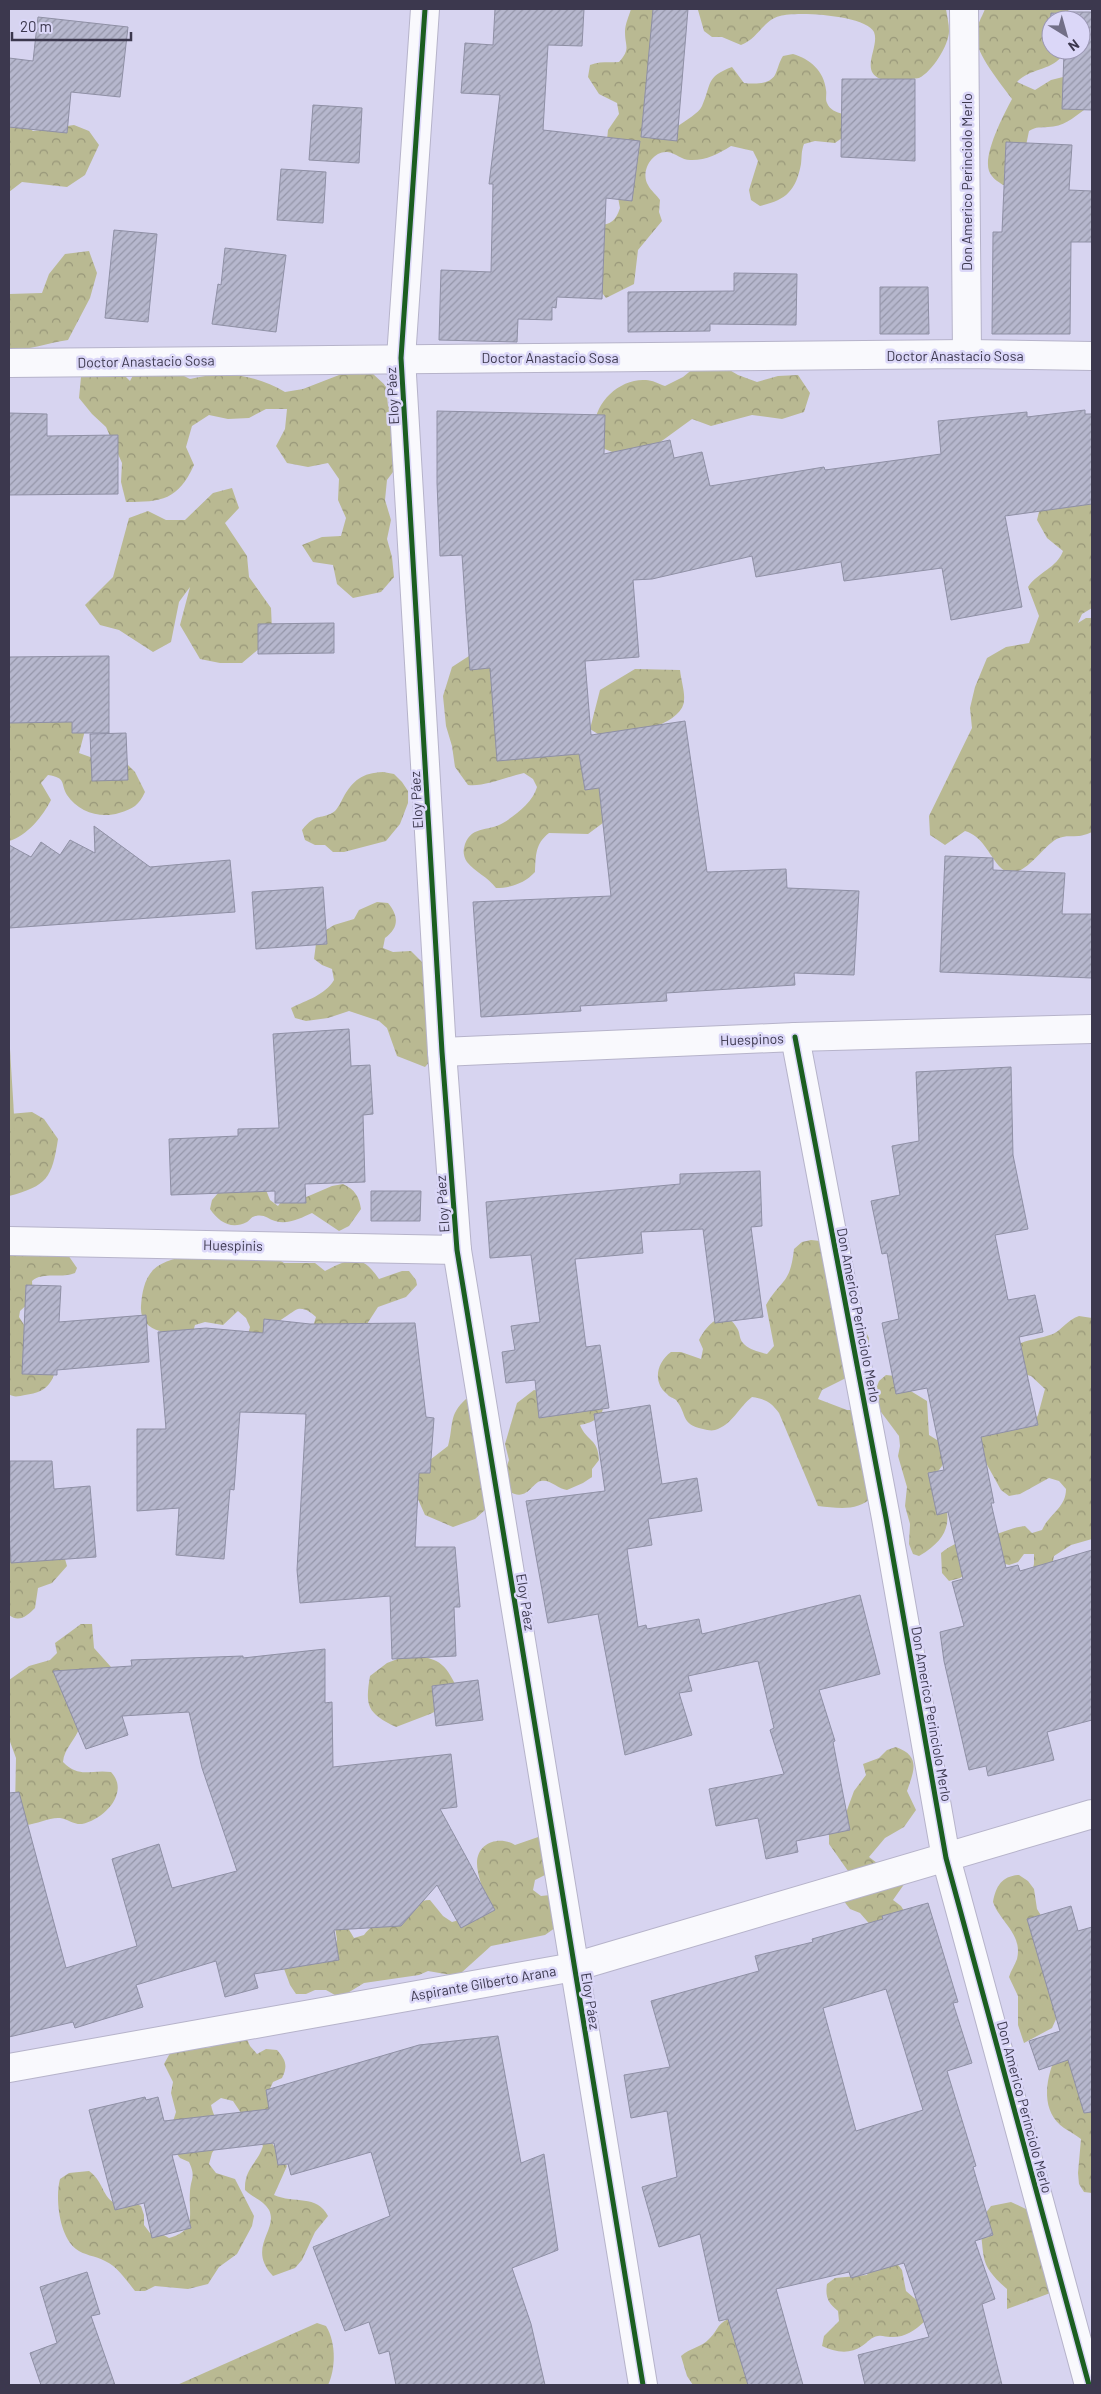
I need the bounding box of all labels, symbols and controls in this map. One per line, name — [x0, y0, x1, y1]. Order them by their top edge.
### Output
scale bar — [12, 10, 131, 42]
north arrow — [1041, 10, 1091, 60]
text: 20 m — [20, 17, 52, 35]
text: N — [1065, 36, 1083, 55]
street label: Don Americo Perinciolo Merlo — [958, 93, 975, 271]
street label: Doctor Anastacio Sosa — [886, 347, 1024, 364]
street label: Doctor Anastacio Sosa — [481, 349, 619, 366]
street label: Doctor Anastacio Sosa — [77, 351, 215, 371]
street label: Eloy Páez — [382, 367, 402, 425]
street label: Eloy Páez — [406, 771, 426, 829]
street label: Huespinos — [720, 1029, 784, 1049]
street label: Eloy Páez — [432, 1175, 452, 1233]
street label: Don Americo Perinciolo Merlo — [834, 1226, 884, 1404]
street label: Huespinis — [203, 1236, 263, 1254]
street label: Eloy Páez — [513, 1572, 539, 1632]
street label: Don Americo Perinciolo Merlo — [908, 1625, 956, 1803]
street label: Aspirante Gilberto Arana — [409, 1962, 557, 2004]
street label: Eloy Páez — [578, 1971, 604, 2031]
street label: Don Americo Perinciolo Merlo — [994, 2019, 1056, 2195]

